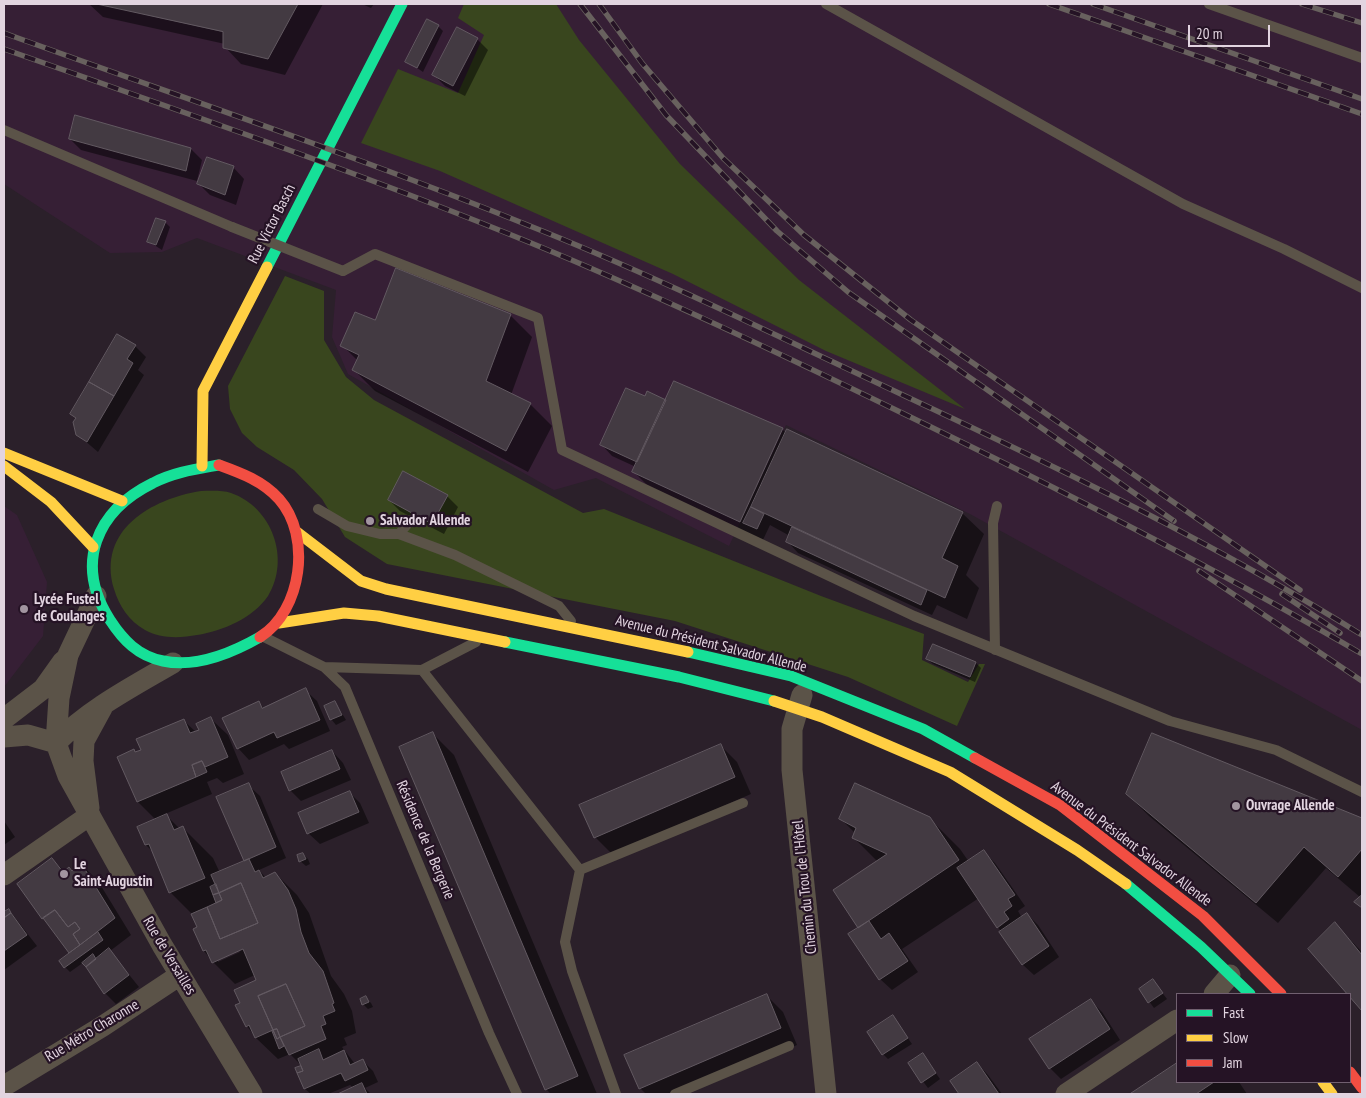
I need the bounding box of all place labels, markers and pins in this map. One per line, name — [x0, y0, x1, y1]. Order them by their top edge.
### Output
place label: Salvador Allende — [380, 512, 470, 530]
marker: Salvador Allende — [364, 515, 376, 527]
place label: Lycée Fustel de Coulanges — [34, 591, 105, 626]
marker: Lycée Fustel de Coulanges — [18, 603, 30, 615]
place label: Ouvrage Allende — [1246, 797, 1335, 815]
marker: Ouvrage Allende — [1230, 800, 1242, 812]
place label: Le Saint-Augustin — [74, 856, 153, 891]
marker: Le Saint-Augustin — [58, 868, 70, 880]

